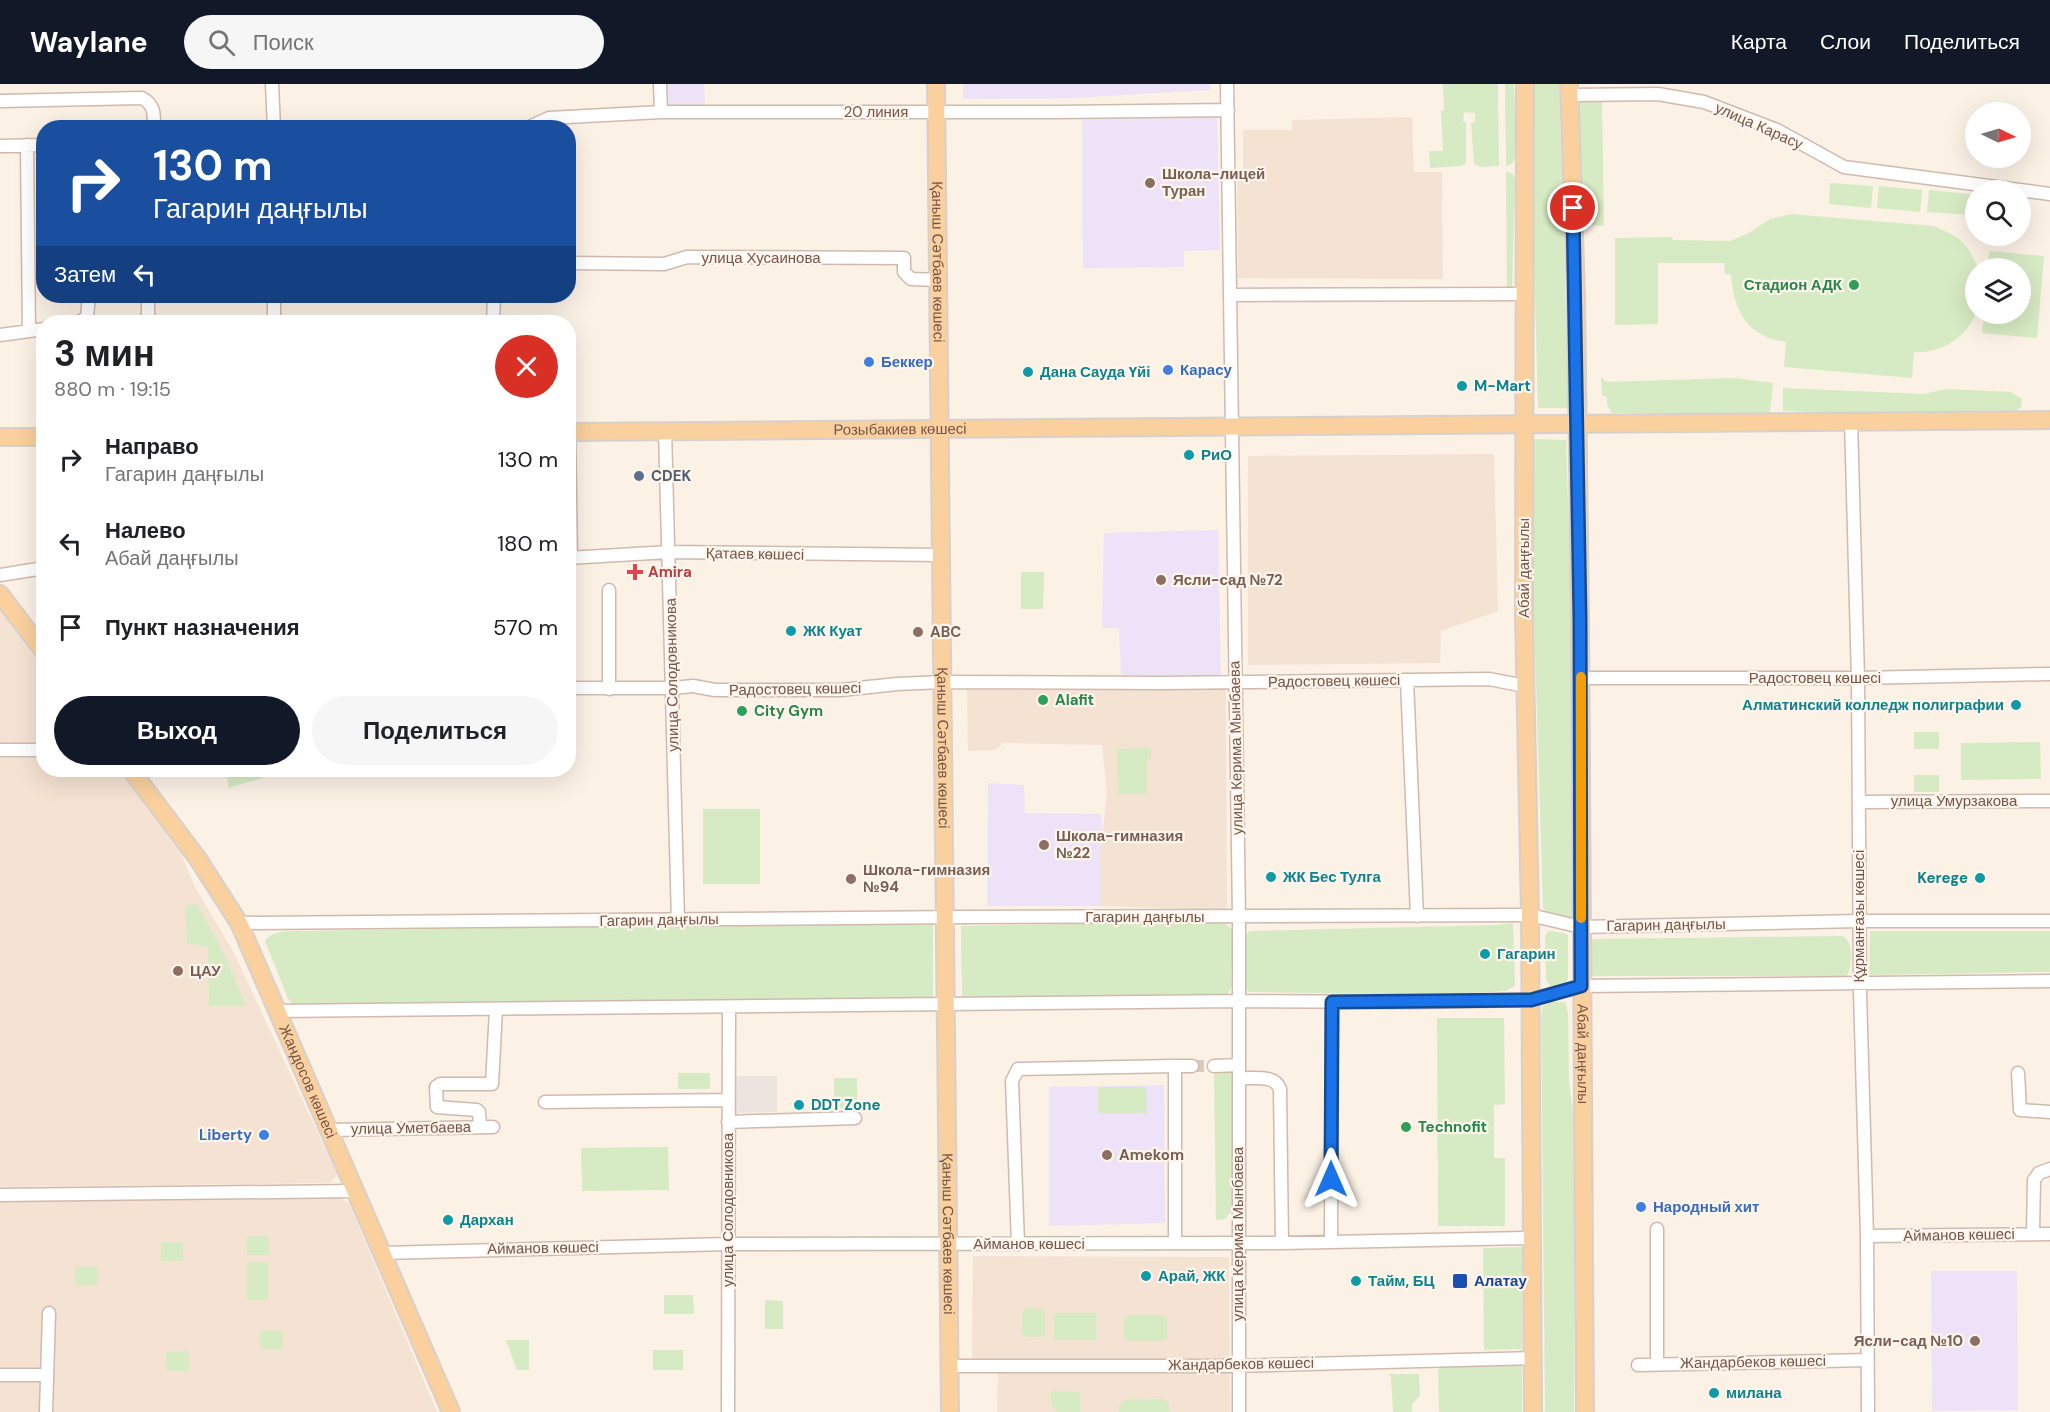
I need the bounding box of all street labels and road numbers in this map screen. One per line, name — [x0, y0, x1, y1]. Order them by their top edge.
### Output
street label: улица Карасу — [1712, 98, 1806, 154]
street label: 20 линия — [844, 102, 908, 122]
street label: Қаныш Сәтбаев көшесі — [927, 181, 949, 343]
street label: улица Хусаинова — [701, 248, 821, 268]
street label: Розыбакиев көшесі — [833, 419, 967, 440]
street label: Абай даңғылы — [1514, 518, 1534, 618]
street label: Қатаев көшесі — [706, 543, 804, 565]
street label: улица Солодовникова — [661, 597, 683, 752]
street label: улица Керима Мынбаева — [1224, 660, 1248, 835]
street label: Қаныш Сәтбаев көшесі — [932, 667, 954, 829]
street label: Радостовец көшесі — [1749, 668, 1881, 688]
street label: Радостовец көшесі — [1268, 670, 1400, 692]
street label: Радостовец көшесі — [729, 678, 861, 700]
street label: улица Умурзакова — [1891, 791, 2018, 811]
street label: Құрманғазы көшесі — [1849, 850, 1869, 982]
street label: Гагарин даңғылы — [1085, 907, 1205, 927]
street label: Гагарин даңғылы — [599, 909, 719, 931]
street label: Гагарин даңғылы — [1606, 914, 1726, 936]
street label: Абай даңғылы — [1572, 1004, 1593, 1104]
street label: Жандосов көшесі — [274, 1021, 341, 1141]
street label: улица Уметбаева — [351, 1117, 472, 1139]
street label: улица Солодовникова — [718, 1132, 738, 1287]
street label: улица Керима Мынбаева — [1228, 1146, 1248, 1321]
street label: Қаныш Сәтбаев көшесі — [937, 1153, 959, 1315]
street label: Айманов көшесі — [1903, 1224, 2015, 1246]
street label: Айманов көшесі — [973, 1234, 1085, 1254]
street label: Айманов көшесі — [487, 1237, 599, 1259]
street label: Жандарбеков көшесі — [1680, 1351, 1826, 1373]
street label: Жандарбеков көшесі — [1168, 1353, 1314, 1375]

